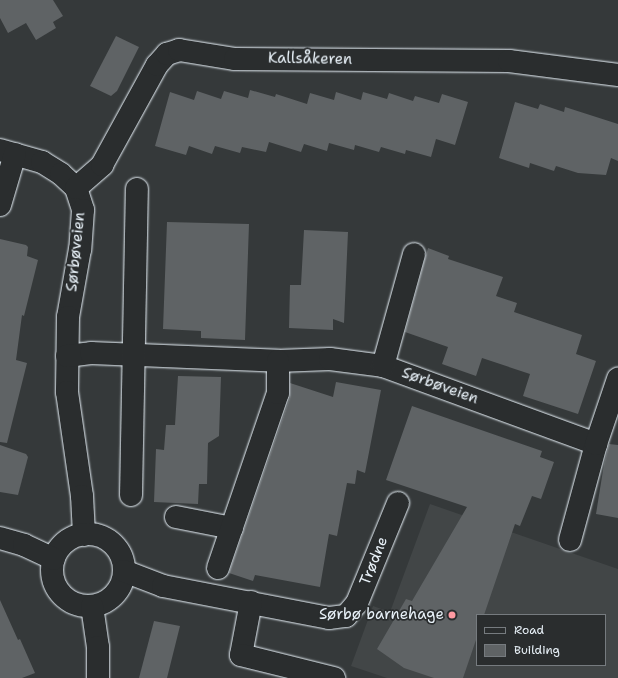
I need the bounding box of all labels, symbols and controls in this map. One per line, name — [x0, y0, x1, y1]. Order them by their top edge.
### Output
street label: Kallsåkeren — [268, 49, 352, 69]
street label: Sørbøveien — [63, 211, 89, 293]
street label: Sørbøveien — [399, 364, 481, 408]
street label: Trødne — [356, 534, 392, 588]
place label: Sørbø barnehage — [319, 606, 444, 624]
marker: Sørbø barnehage — [447, 610, 457, 620]
legend — [476, 614, 606, 666]
text: Road — [514, 622, 544, 638]
text: Building — [514, 642, 560, 658]

